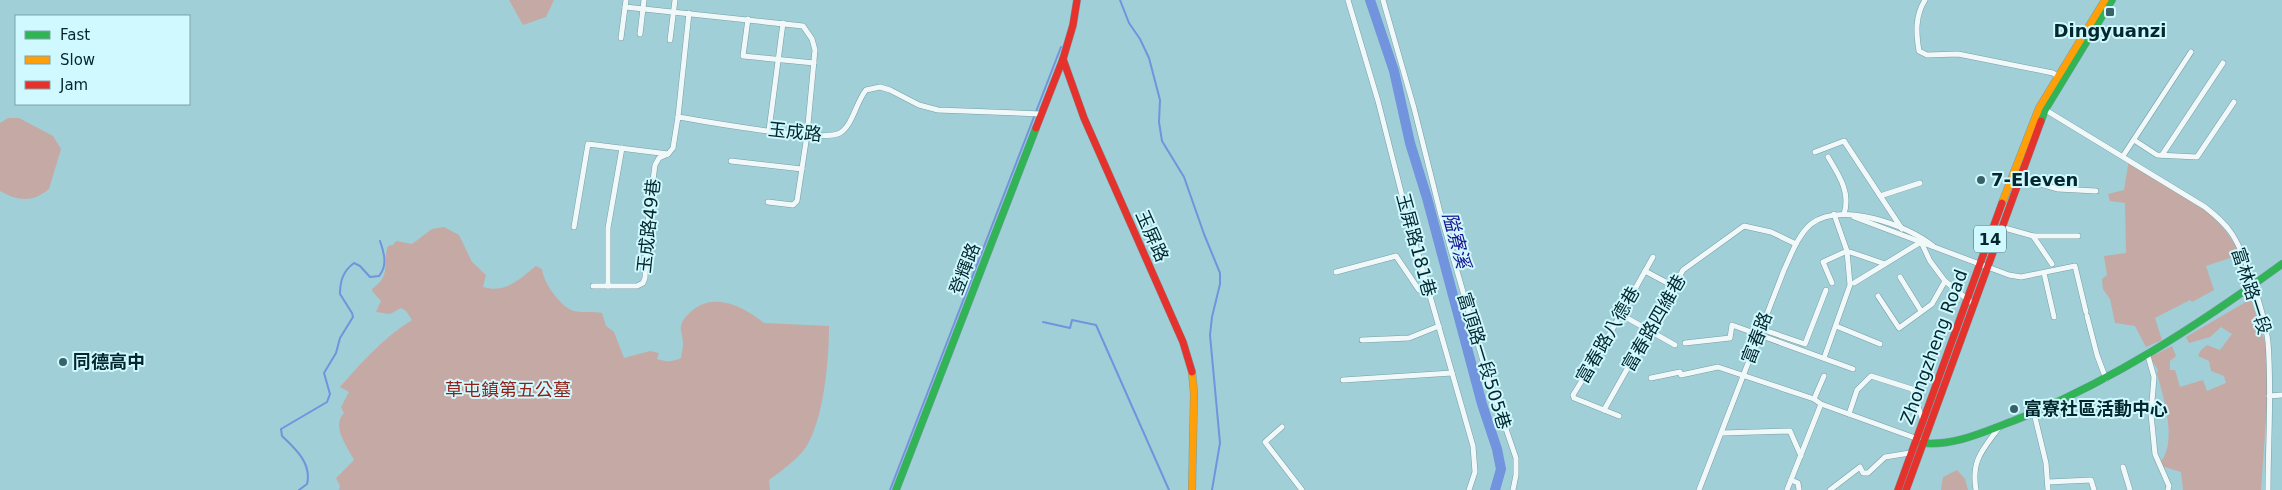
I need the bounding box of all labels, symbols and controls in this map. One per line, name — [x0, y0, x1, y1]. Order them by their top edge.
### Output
marker: Dingyuanzi — [2104, 6, 2116, 18]
legend — [15, 15, 190, 105]
place label: Dingyuanzi — [2054, 20, 2166, 41]
text: Fast — [60, 26, 90, 44]
text: Slow — [60, 51, 95, 69]
text: Jam — [59, 76, 88, 94]
street label: 玉成路 — [767, 118, 823, 145]
place label: 7-Eleven — [1991, 169, 2078, 190]
marker: 7-Eleven — [1975, 174, 1987, 186]
street label: 玉成路49巷 — [633, 178, 664, 274]
street label: 玉屏路181巷 — [1393, 191, 1440, 299]
street label: 玉屏路 — [1132, 207, 1173, 265]
water label: 隘寮溪 — [1439, 210, 1476, 273]
road number: 14 — [1974, 225, 2006, 252]
street label: 登輝路 — [945, 240, 984, 298]
street label: 富林路一段 — [2228, 245, 2275, 337]
street label: Zhongzheng Road — [1896, 267, 1971, 427]
street label: 富春路四維巷 — [1617, 271, 1690, 375]
street label: 富春路八德巷 — [1571, 283, 1644, 387]
street label: 富頂路一段505巷 — [1454, 290, 1515, 432]
street label: 富春路 — [1737, 309, 1776, 367]
place label: 同德高中 — [73, 351, 145, 372]
marker: 同德高中 — [57, 356, 69, 368]
park label: 草屯鎮第五公墓 — [445, 379, 571, 400]
place label: 富寮社區活動中心 — [2024, 398, 2168, 419]
marker: 富寮社區活動中心 — [2008, 403, 2020, 415]

